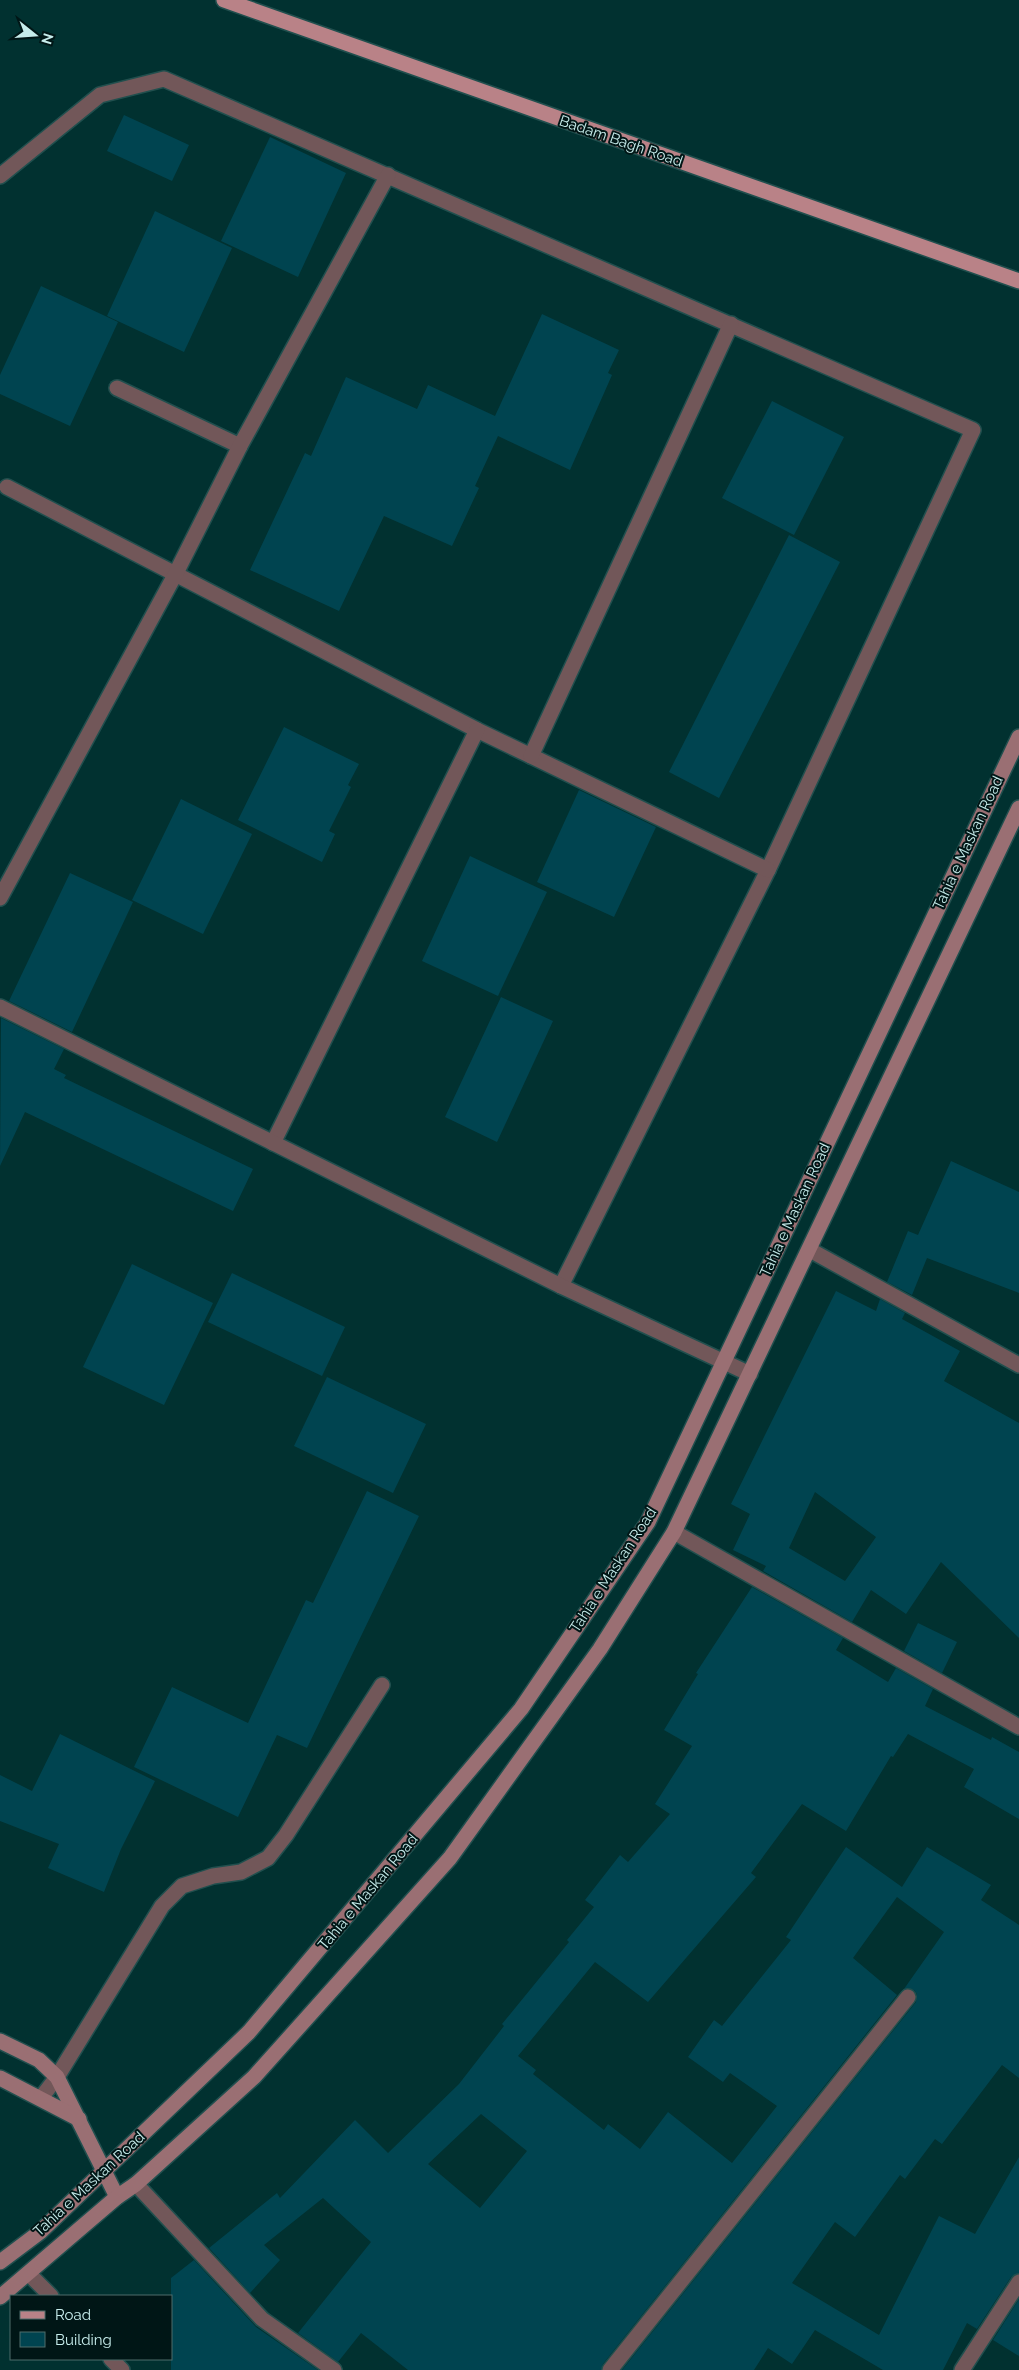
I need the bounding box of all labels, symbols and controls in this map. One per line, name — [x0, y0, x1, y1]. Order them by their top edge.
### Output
north arrow — [10, 10, 60, 60]
text: N — [38, 31, 57, 46]
street label: Badam Bagh Road — [557, 111, 685, 171]
street label: Tahia e Maskan Road — [929, 773, 1007, 913]
street label: Tahia e Maskan Road — [756, 1140, 834, 1280]
street label: Tahia e Maskan Road — [566, 1504, 660, 1636]
street label: Tahia e Maskan Road — [314, 1830, 422, 1954]
street label: Tahia e Maskan Road — [30, 2128, 148, 2240]
legend — [10, 2295, 172, 2360]
text: Road — [55, 2306, 91, 2324]
text: Building — [55, 2331, 112, 2349]

